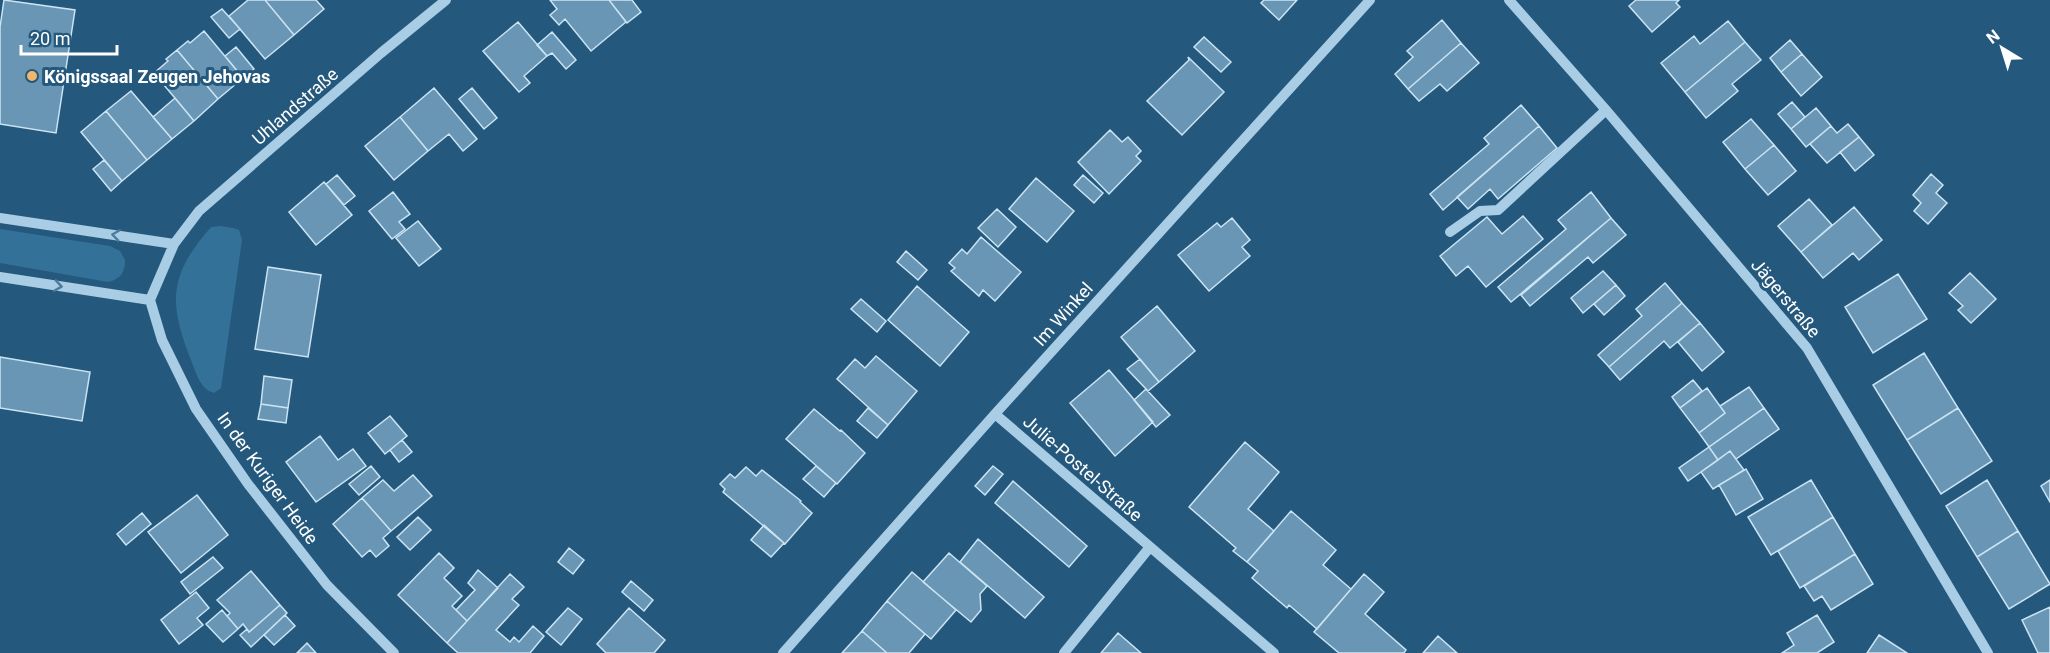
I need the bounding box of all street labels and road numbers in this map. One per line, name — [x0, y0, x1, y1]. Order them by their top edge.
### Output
street label: Uhlandstraße — [248, 63, 342, 149]
street label: Jägerstraße — [1747, 254, 1825, 342]
street label: Im Winkel — [1029, 278, 1097, 350]
street label: In der Kuriger Heide — [213, 408, 323, 548]
street label: Julie-Postel-Straße — [1019, 411, 1147, 525]

